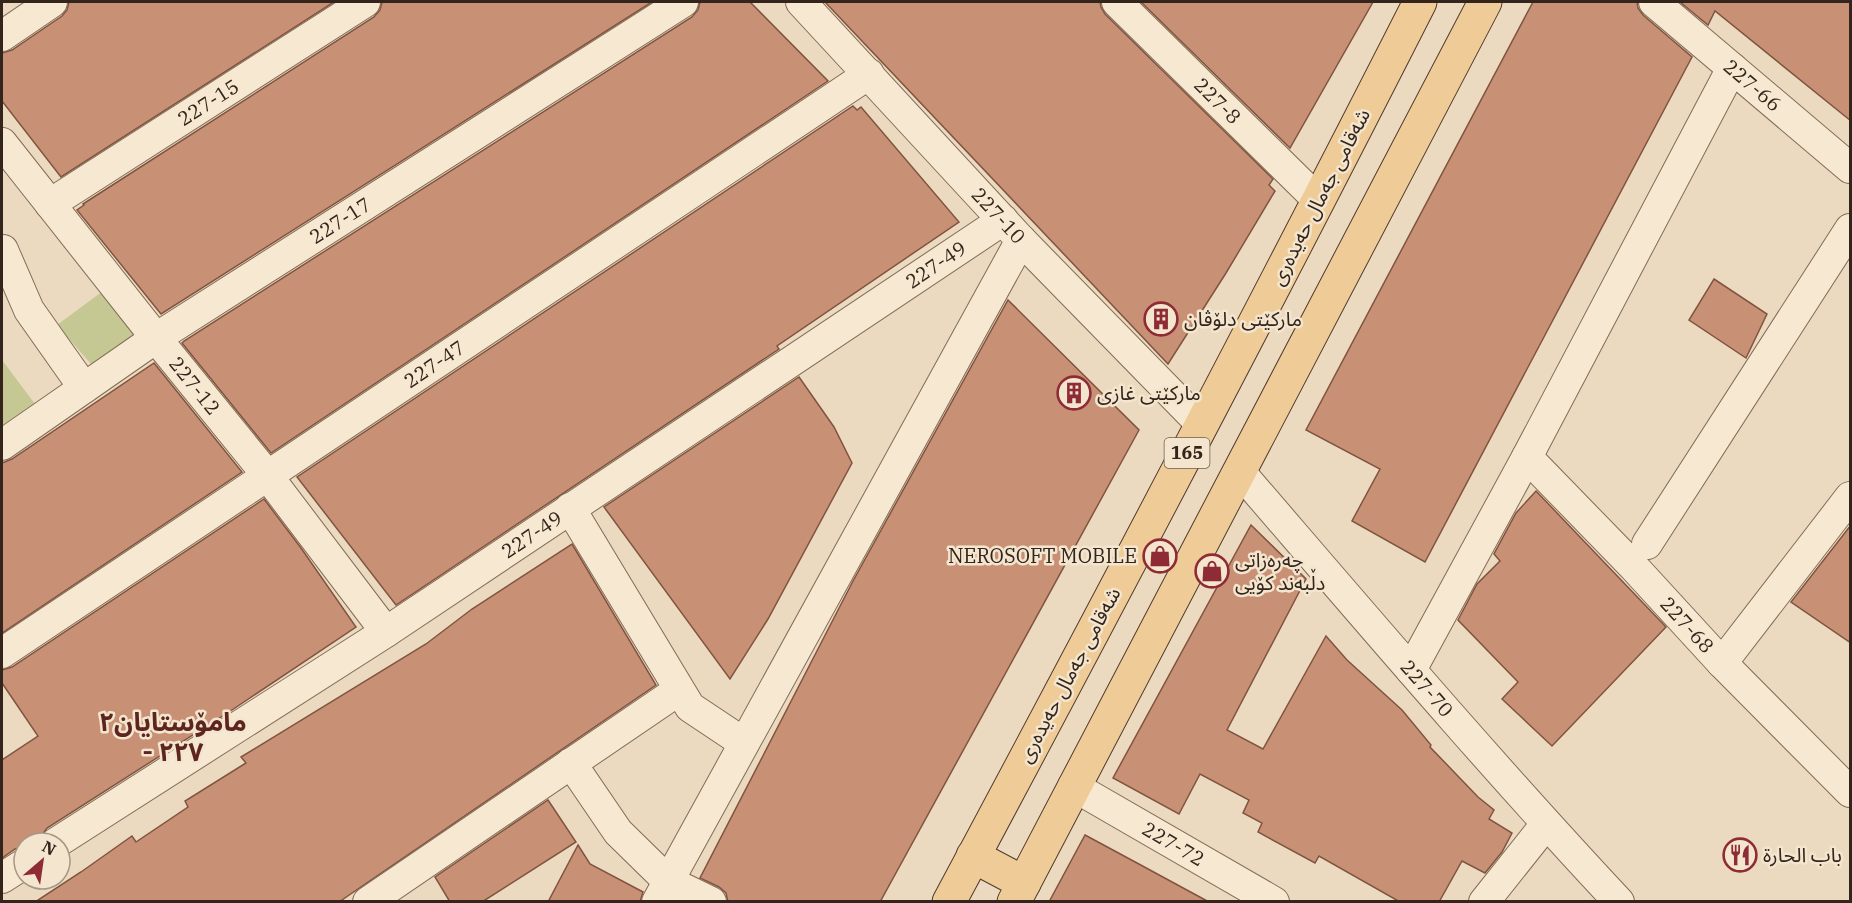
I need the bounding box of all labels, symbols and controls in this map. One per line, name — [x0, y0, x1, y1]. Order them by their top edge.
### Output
street label: 227-66 — [1718, 53, 1787, 117]
street label: 227-8 — [1188, 71, 1247, 130]
street label: 227-15 — [172, 72, 244, 132]
street label: شەقامی جەمال حەیدەری — [1263, 104, 1376, 290]
street label: 227-10 — [966, 181, 1032, 249]
street label: 227-17 — [304, 190, 376, 250]
street label: 227-49 — [900, 234, 971, 294]
building icon: ماركێتی دلۆڤان — [1143, 301, 1179, 337]
place label: ماركێتی دلۆڤان — [1184, 305, 1302, 332]
street label: 227-47 — [398, 334, 470, 394]
street label: 227-12 — [163, 351, 227, 420]
building icon: ماركێتی غازی — [1056, 375, 1092, 411]
place label: ماركێتی غازی — [1097, 379, 1201, 406]
road number: 165 — [1164, 438, 1210, 468]
street label: 227-49 — [496, 504, 567, 564]
shop icon: NEROSOFT MOBILE — [1142, 538, 1178, 574]
place label: NEROSOFT MOBILE — [948, 542, 1137, 569]
place label: چەرەزاتی دڵبەند کۆیی — [1235, 546, 1325, 596]
shop icon: چەرەزاتی دڵبەند کۆیی — [1194, 553, 1230, 589]
street label: شەقامی جەمال حەیدەری — [1011, 582, 1126, 767]
street label: 227-68 — [1655, 590, 1720, 659]
street label: 227-70 — [1395, 654, 1460, 723]
district label: مامۆستایان٢ - ٢٢٧ — [99, 704, 247, 768]
street label: 227-72 — [1138, 815, 1210, 872]
north arrow — [12, 831, 72, 891]
text: N — [39, 836, 60, 860]
restaurant icon: باب الحارة — [1722, 837, 1758, 873]
place label: باب الحارة — [1763, 841, 1842, 868]

